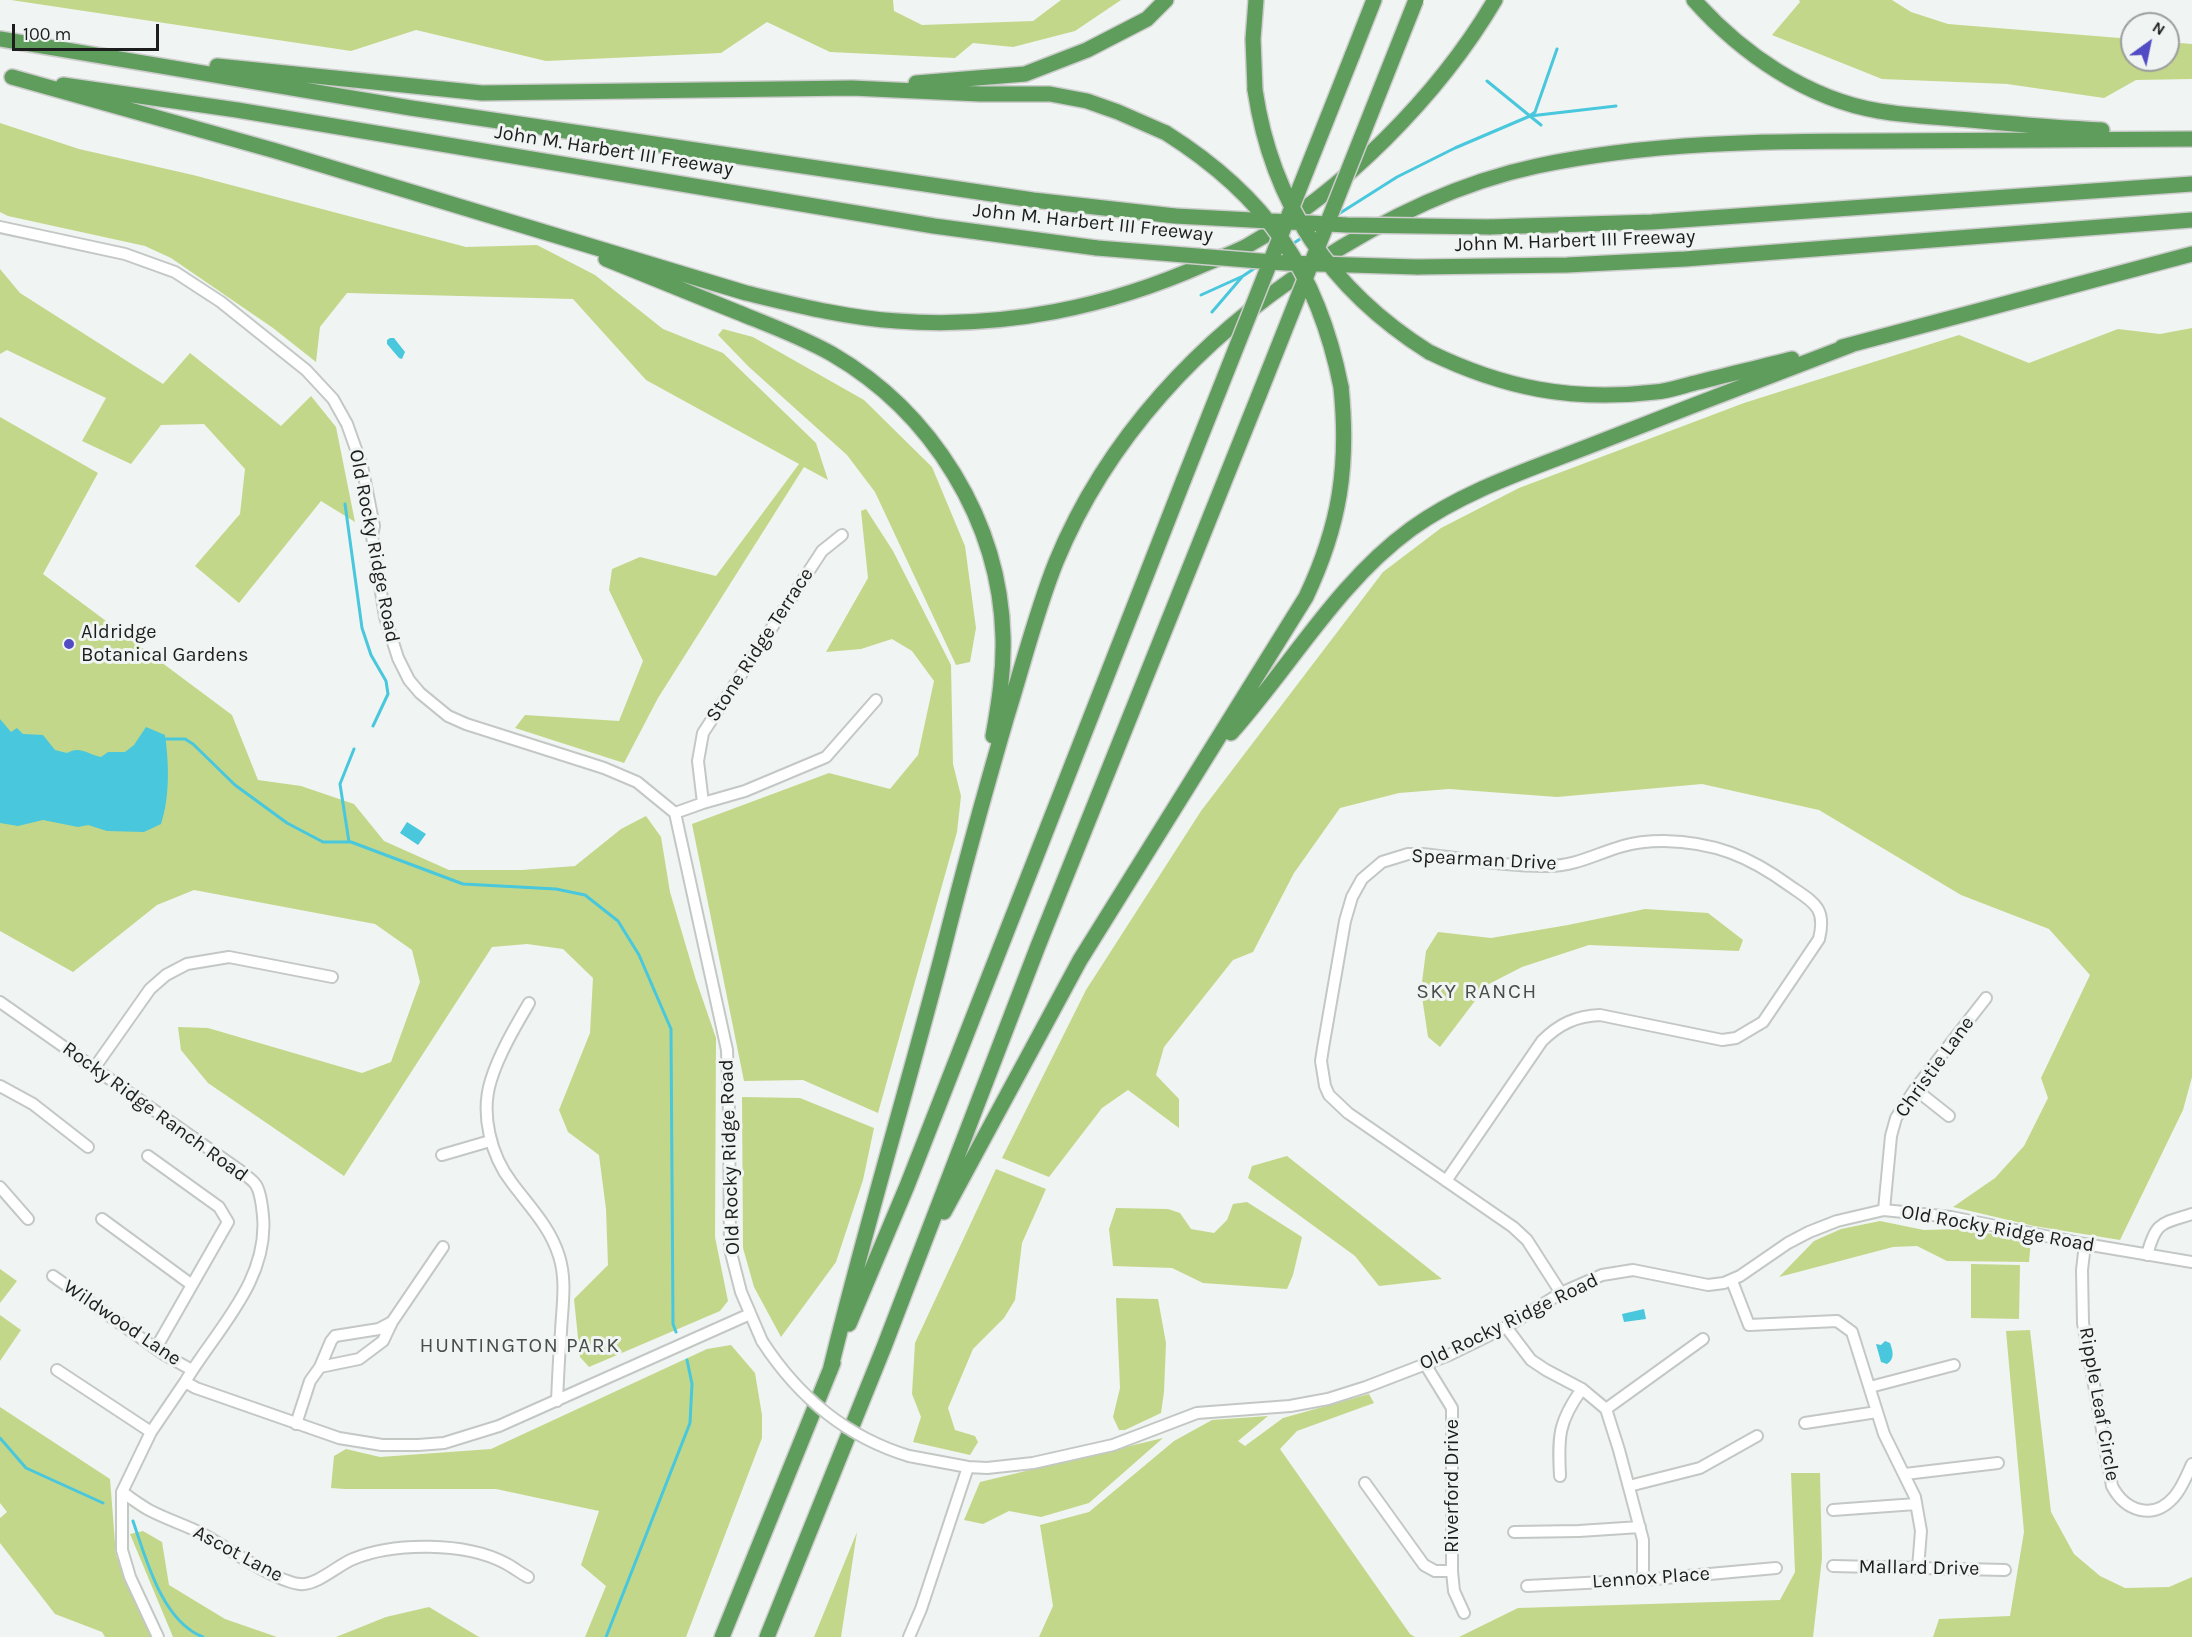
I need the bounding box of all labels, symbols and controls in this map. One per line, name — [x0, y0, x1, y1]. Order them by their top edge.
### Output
scale bar — [15, 12, 162, 50]
north arrow — [2120, 12, 2180, 72]
text: N — [2149, 17, 2169, 39]
text: 100 m — [23, 23, 71, 45]
street label: John M. Harbert III Freeway — [493, 120, 735, 182]
street label: John M. Harbert III Freeway — [972, 198, 1214, 248]
street label: John M. Harbert III Freeway — [1454, 225, 1696, 257]
street label: Old Rocky Ridge Road — [344, 447, 404, 645]
street label: Stone Ridge Terrace — [701, 563, 819, 727]
place label: Aldridge Botanical Gardens — [81, 620, 248, 667]
marker: Aldridge Botanical Gardens — [62, 637, 76, 651]
street label: Spearman Drive — [1411, 844, 1557, 876]
district label: SKY RANCH — [1416, 979, 1538, 1005]
street label: Christie Lane — [1890, 1012, 1980, 1122]
street label: Rocky Ridge Ranch Road — [58, 1037, 252, 1187]
street label: Old Rocky Ridge Road — [715, 1059, 745, 1255]
street label: Old Rocky Ridge Road — [1899, 1200, 2097, 1258]
street label: Old Rocky Ridge Road — [1416, 1268, 1602, 1376]
street label: Wildwood Lane — [59, 1275, 185, 1371]
street label: Ripple Leaf Circle — [2074, 1325, 2124, 1483]
district label: HUNTINGTON PARK — [420, 1333, 620, 1359]
street label: Riverford Drive — [1440, 1419, 1464, 1553]
street label: Ascot Lane — [189, 1520, 287, 1588]
street label: Mallard Drive — [1858, 1555, 1980, 1581]
street label: Lennox Place — [1591, 1562, 1711, 1594]

